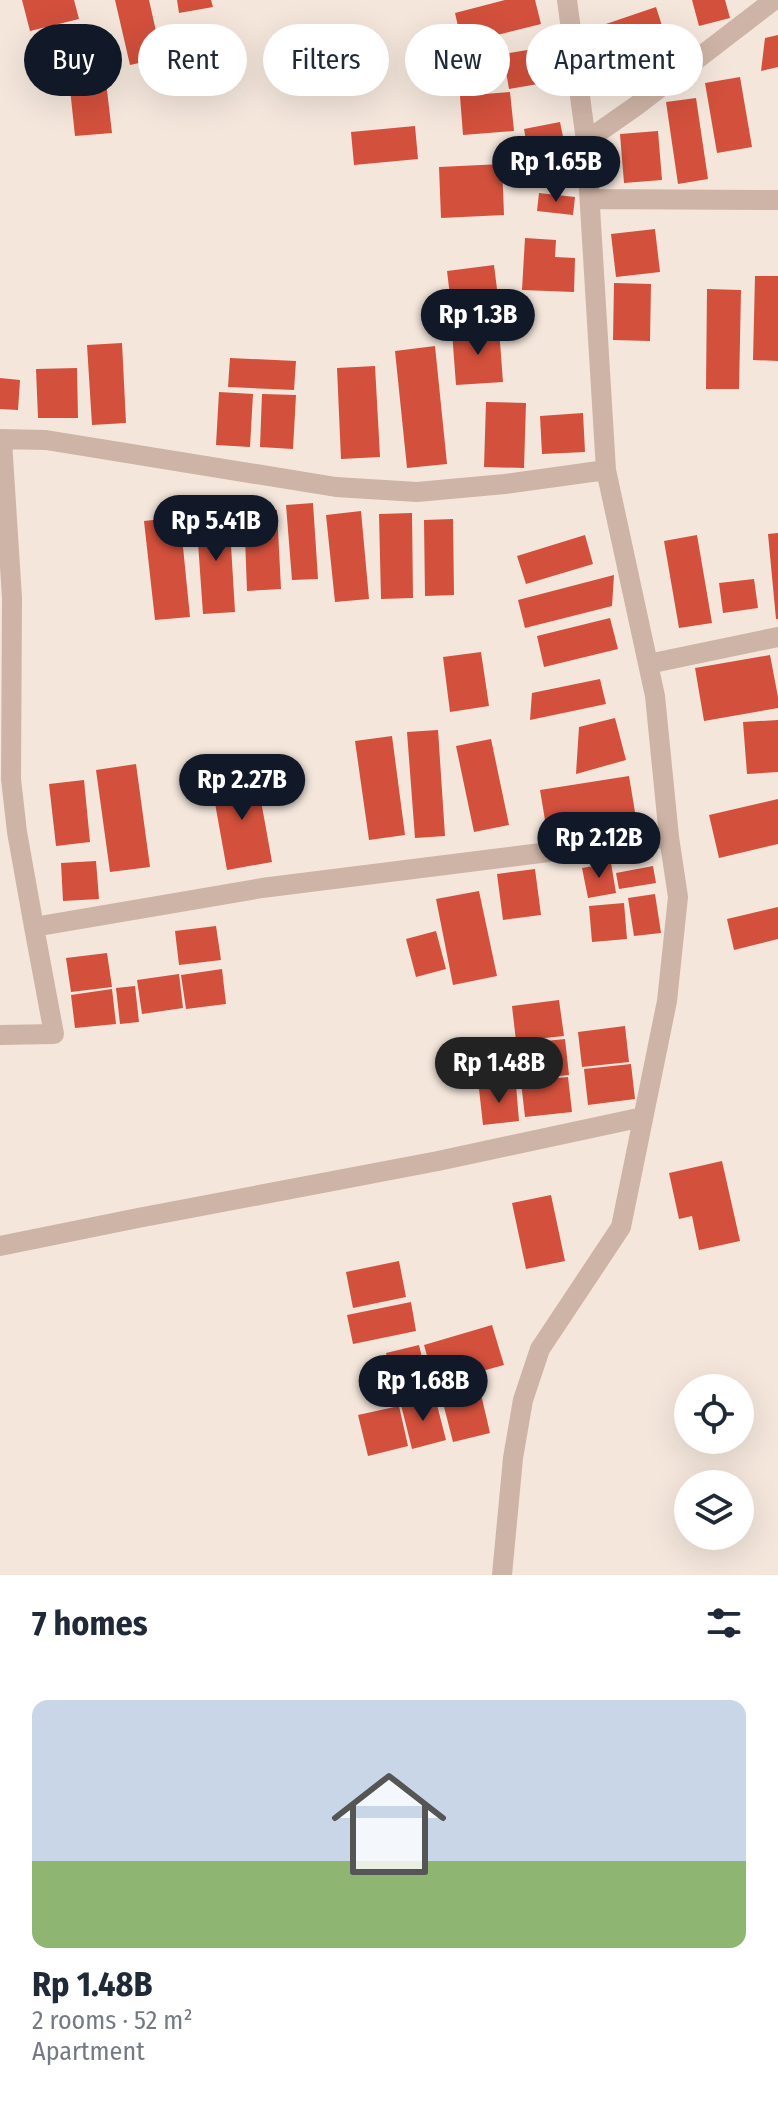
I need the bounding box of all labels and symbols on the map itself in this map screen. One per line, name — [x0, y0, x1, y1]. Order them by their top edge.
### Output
pin: Rp 1.65B — [473, 136, 639, 204]
pin: Rp 1.3B — [404, 289, 552, 357]
pin: Rp 5.41B — [133, 495, 299, 563]
pin: Rp 2.27B — [159, 754, 325, 822]
pin: Rp 2.12B — [516, 812, 682, 880]
pin: Rp 1.48B — [416, 1037, 582, 1105]
pin: Rp 1.68B — [340, 1355, 506, 1423]

